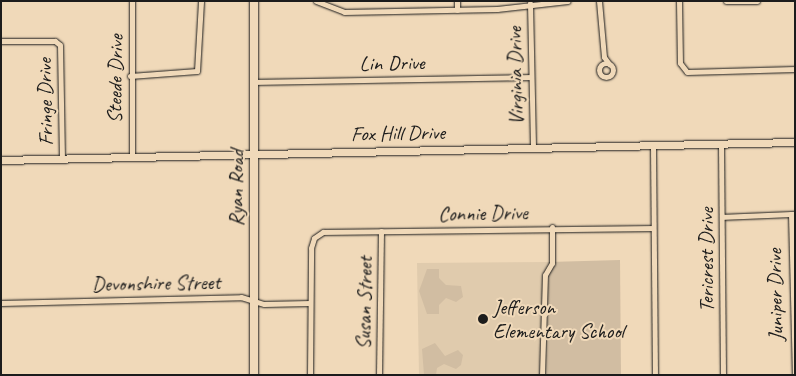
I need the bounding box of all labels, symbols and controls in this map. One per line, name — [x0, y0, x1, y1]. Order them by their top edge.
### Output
street label: Virginia Drive — [502, 27, 528, 125]
street label: Steede Drive — [102, 34, 128, 124]
street label: Lin Drive — [359, 50, 425, 76]
street label: Fringe Drive — [32, 58, 58, 146]
street label: Fox Hill Drive — [350, 120, 446, 146]
street label: Ryan Road — [223, 149, 249, 227]
street label: Connie Drive — [438, 200, 528, 226]
street label: Tericrest Drive — [693, 208, 719, 312]
street label: Juniper Drive — [762, 249, 788, 341]
street label: Susan Street — [351, 256, 377, 350]
street label: Devonshire Street — [91, 269, 221, 297]
place label: Jefferson Elementary School — [493, 294, 624, 344]
marker: Jefferson Elementary School — [477, 313, 489, 325]

